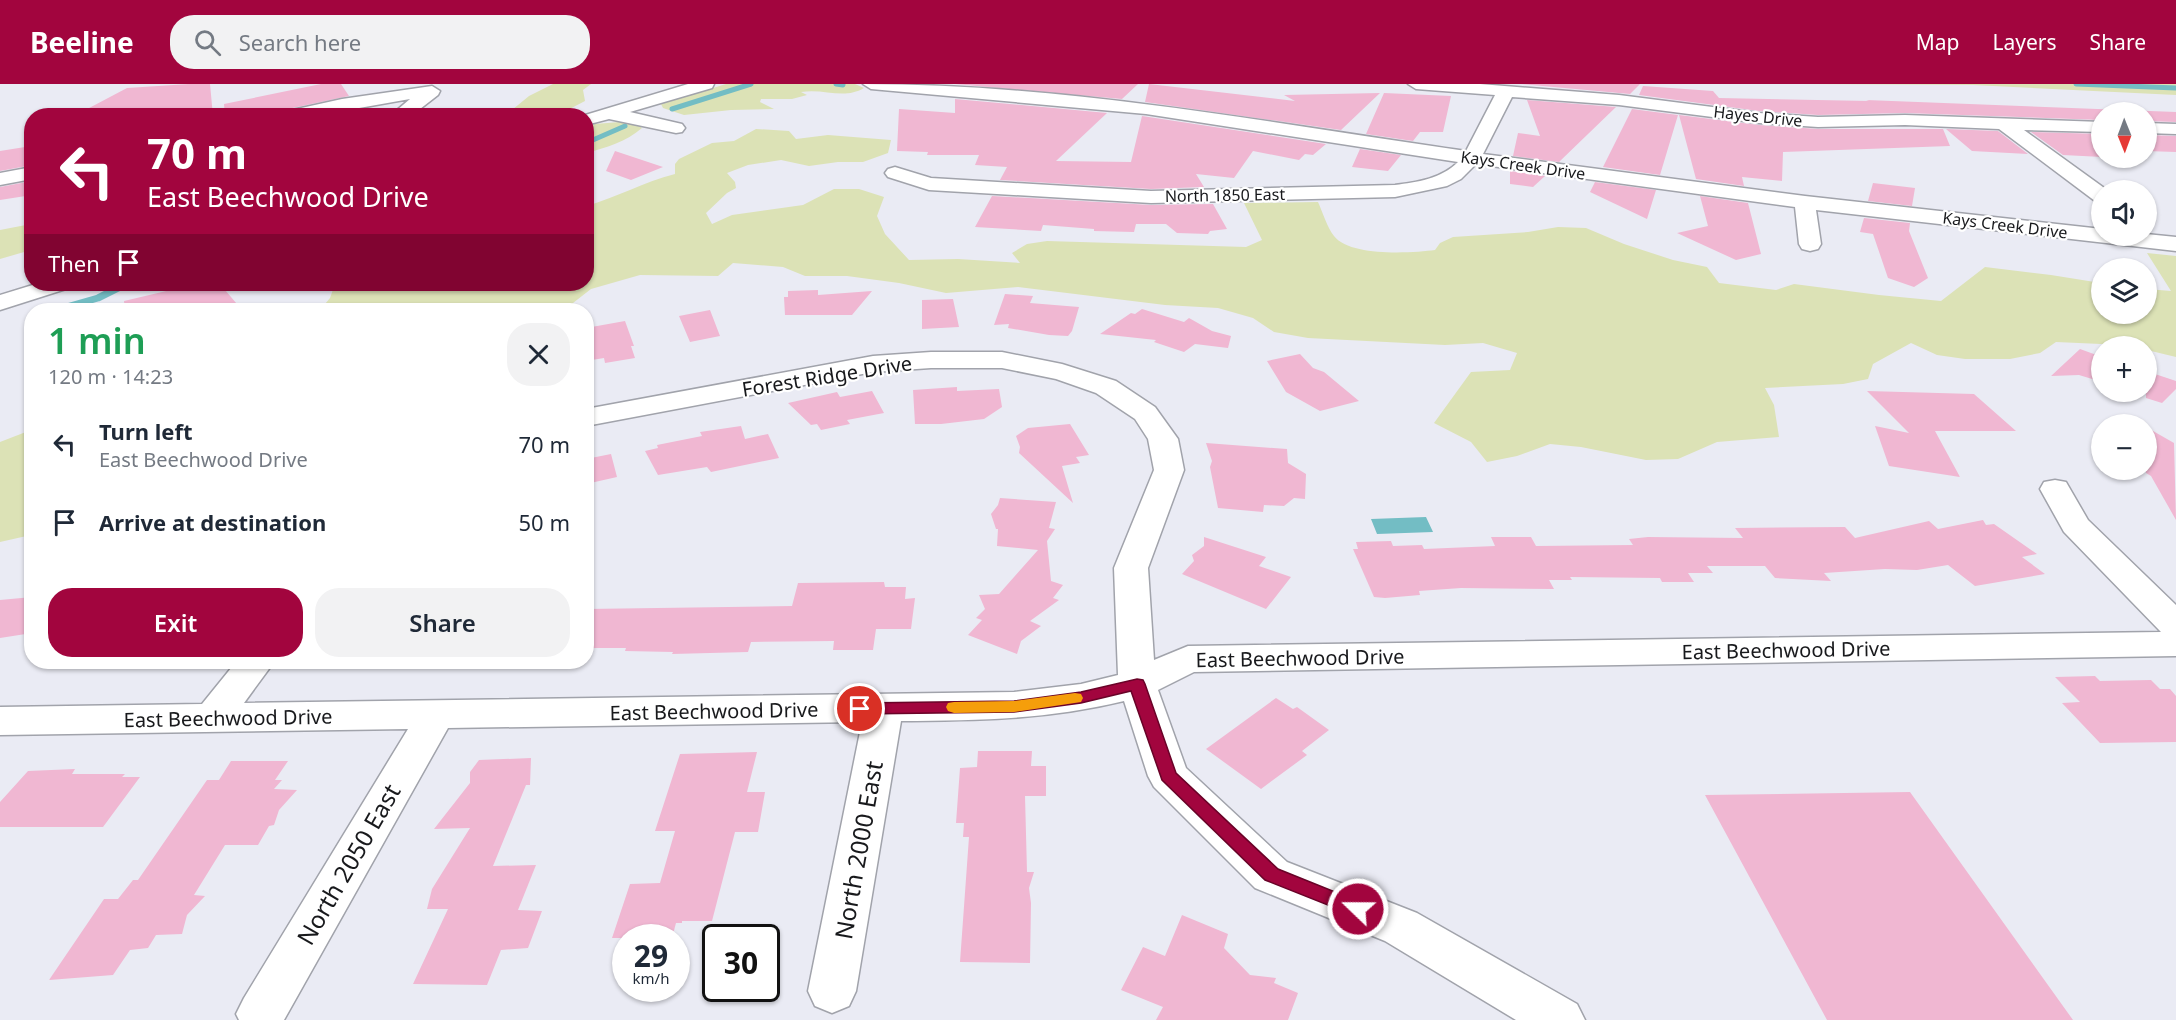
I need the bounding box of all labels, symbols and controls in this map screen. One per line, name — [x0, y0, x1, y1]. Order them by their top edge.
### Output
search box — [170, 15, 590, 69]
text: Beeline — [30, 23, 134, 61]
icon: search — [191, 26, 224, 59]
text: Search here — [239, 27, 361, 57]
text: Map — [1916, 28, 1960, 56]
text: Layers — [1993, 28, 2057, 56]
text: Share — [2090, 28, 2146, 56]
street label: Hayes Drive — [1712, 100, 1804, 132]
north arrow — [2091, 102, 2157, 168]
map controls — [2091, 102, 2157, 480]
text: 70 m — [147, 124, 247, 181]
icon: left — [48, 132, 126, 210]
street label: Kays Creek Drive — [1459, 145, 1587, 185]
text: East Beechwood Drive — [147, 178, 429, 215]
button: sound — [2091, 180, 2157, 246]
street label: North 1850 East — [1165, 183, 1286, 207]
street label: Kays Creek Drive — [1941, 206, 2069, 244]
icon: arrive — [112, 246, 145, 279]
text: Then — [48, 248, 100, 278]
button: layers — [2091, 258, 2157, 324]
text: 1 min — [48, 316, 146, 365]
button: close — [507, 323, 570, 386]
button: + — [2091, 336, 2157, 402]
street label: Forest Ridge Drive — [740, 349, 914, 403]
text: 120 m · 14:23 — [48, 363, 173, 390]
button: − — [2091, 414, 2157, 480]
text: Turn left — [99, 416, 193, 446]
icon: left — [48, 428, 81, 461]
text: 70 m — [519, 429, 570, 459]
text: East Beechwood Drive — [99, 446, 308, 473]
icon: arrive — [48, 506, 81, 539]
text: Arrive at destination — [99, 507, 326, 537]
text: 50 m — [519, 507, 570, 537]
button: Exit — [48, 588, 303, 657]
button: Share — [315, 588, 570, 657]
street label: East Beechwood Drive — [1681, 635, 1891, 665]
street label: East Beechwood Drive — [1195, 643, 1405, 673]
pin — [834, 683, 885, 734]
icon: arrive — [843, 692, 876, 725]
street label: East Beechwood Drive — [609, 696, 819, 726]
street label: East Beechwood Drive — [123, 703, 333, 733]
street label: North 2000 East — [826, 758, 890, 942]
street label: North 2050 East — [289, 777, 408, 950]
position arrow — [1326, 877, 1390, 941]
speed limit sign: 30 — [702, 924, 780, 1002]
text: 29 — [634, 935, 668, 976]
text: km/h — [633, 968, 669, 988]

